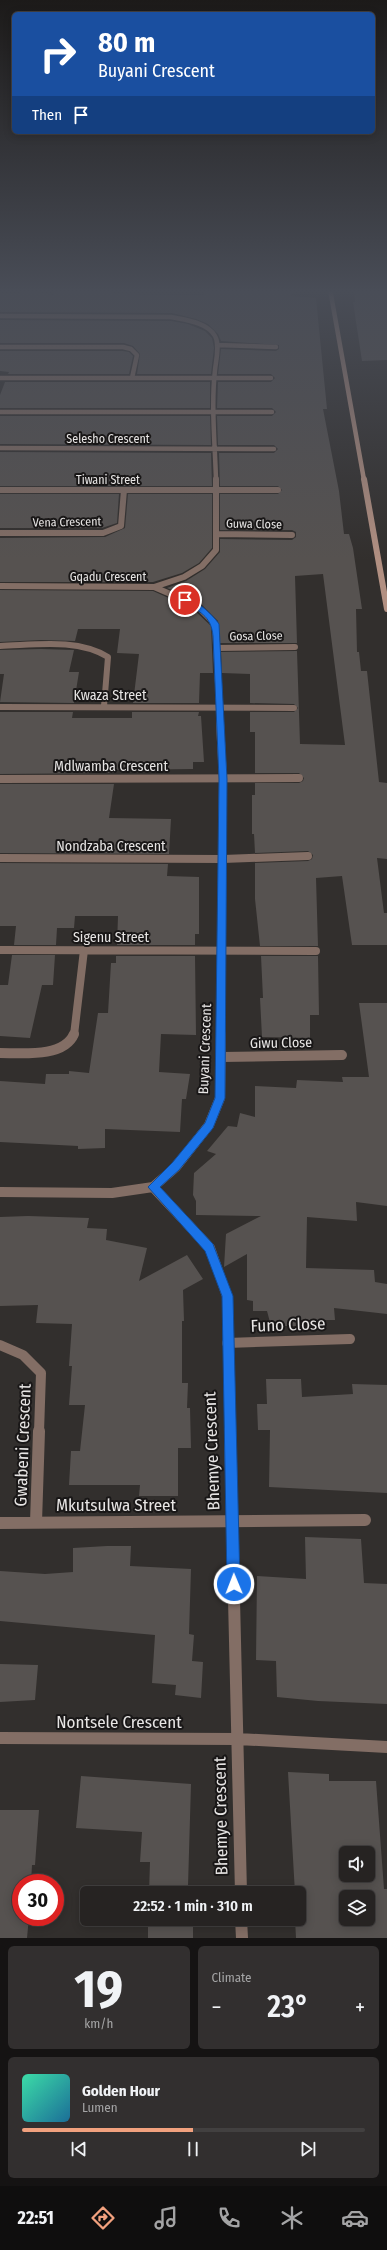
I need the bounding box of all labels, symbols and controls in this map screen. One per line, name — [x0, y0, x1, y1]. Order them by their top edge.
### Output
text: 80 m — [98, 26, 155, 59]
icon: right — [32, 28, 84, 80]
text: Buyani Crescent — [98, 60, 215, 82]
icon: arrive — [70, 104, 92, 126]
text: Then — [32, 106, 62, 124]
street label: Selesho Crescent — [66, 432, 150, 446]
street label: Tiwani Street — [76, 473, 140, 487]
street label: Vena Crescent — [33, 514, 102, 530]
street label: Guwa Close — [226, 517, 282, 531]
street label: Gqadu Crescent — [70, 570, 146, 584]
pin — [168, 583, 202, 617]
icon: arrive — [174, 589, 196, 611]
street label: Gosa Close — [229, 629, 283, 643]
street label: Kwaza Street — [73, 687, 147, 704]
street label: Mdlwamba Crescent — [54, 758, 168, 775]
street label: Nondzaba Crescent — [56, 838, 166, 855]
street label: Sigenu Street — [73, 929, 149, 946]
street label: Buyani Crescent — [195, 1003, 215, 1095]
street label: Giwu Close — [250, 1034, 312, 1052]
street label: Funo Close — [250, 1313, 326, 1337]
street label: Gwabeni Crescent — [10, 1383, 36, 1507]
street label: Bhemye Crescent — [199, 1391, 225, 1511]
street label: Mkutsulwa Street — [56, 1495, 176, 1516]
position arrow — [213, 1563, 255, 1605]
street label: Nontsele Crescent — [56, 1712, 182, 1733]
street label: Bhemye Crescent — [209, 1756, 233, 1876]
map controls — [339, 1846, 375, 1926]
button: sound — [339, 1846, 375, 1882]
speed limit sign: 30 — [12, 1874, 64, 1926]
button: layers — [339, 1890, 375, 1926]
text: 22:52 · 1 min · 310 m — [133, 1897, 253, 1915]
text: 19 — [74, 1958, 123, 2021]
text: Climate — [212, 1970, 252, 1985]
text: 23° — [267, 1989, 309, 2025]
text: − — [212, 1994, 221, 2021]
text: + — [355, 1994, 365, 2021]
text: km/h — [84, 2016, 113, 2031]
text: Golden Hour — [82, 2082, 160, 2100]
text: Lumen — [82, 2100, 118, 2115]
icon: previous — [68, 2138, 90, 2160]
icon: pause — [182, 2138, 204, 2160]
icon: next — [297, 2138, 319, 2160]
icon: directions — [89, 2204, 117, 2232]
icon: music — [152, 2204, 180, 2232]
icon: phone — [215, 2204, 243, 2232]
icon: climate — [278, 2204, 306, 2232]
icon: car — [341, 2204, 369, 2232]
text: 22:51 — [18, 2207, 54, 2229]

